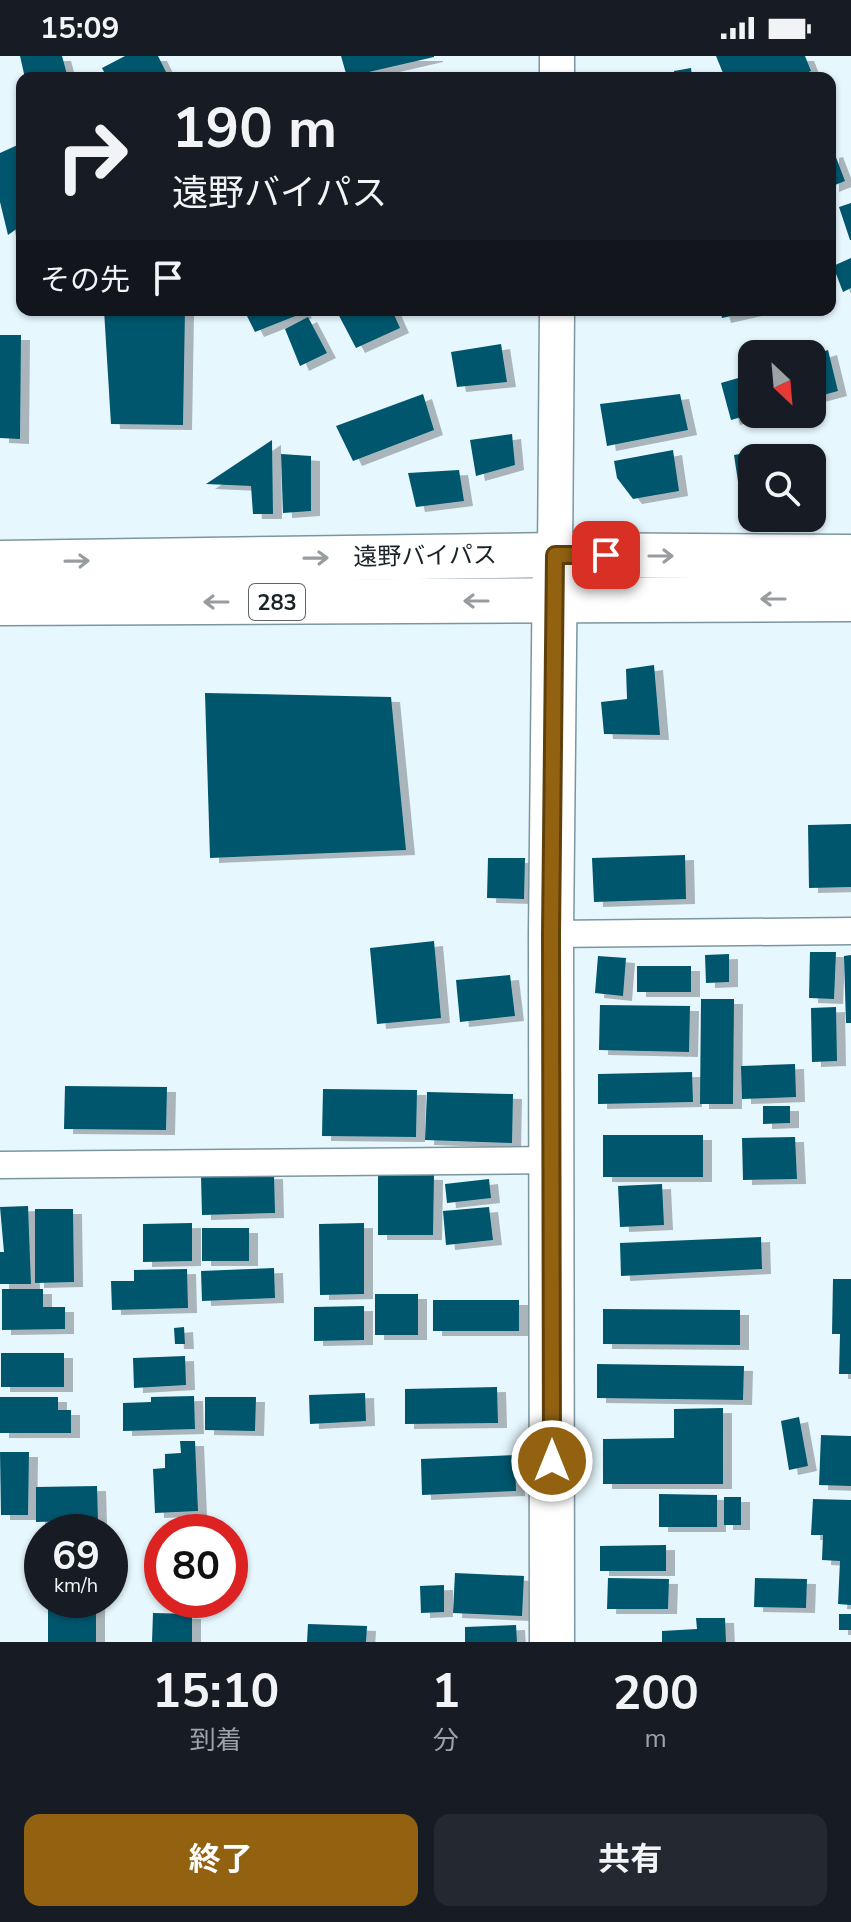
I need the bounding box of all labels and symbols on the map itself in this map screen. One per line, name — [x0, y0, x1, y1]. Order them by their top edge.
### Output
north arrow — [738, 340, 826, 428]
pin — [572, 521, 640, 589]
street label: 遠野バイパス — [353, 539, 497, 573]
one-way arrow — [647, 548, 674, 564]
one-way arrow — [302, 550, 329, 566]
one-way arrow — [63, 554, 90, 569]
road number: 283 — [249, 584, 305, 620]
one-way arrow — [760, 591, 787, 607]
one-way arrow — [463, 593, 490, 609]
one-way arrow — [203, 594, 230, 610]
position arrow — [510, 1419, 594, 1503]
speed limit sign: 80 — [144, 1514, 248, 1618]

